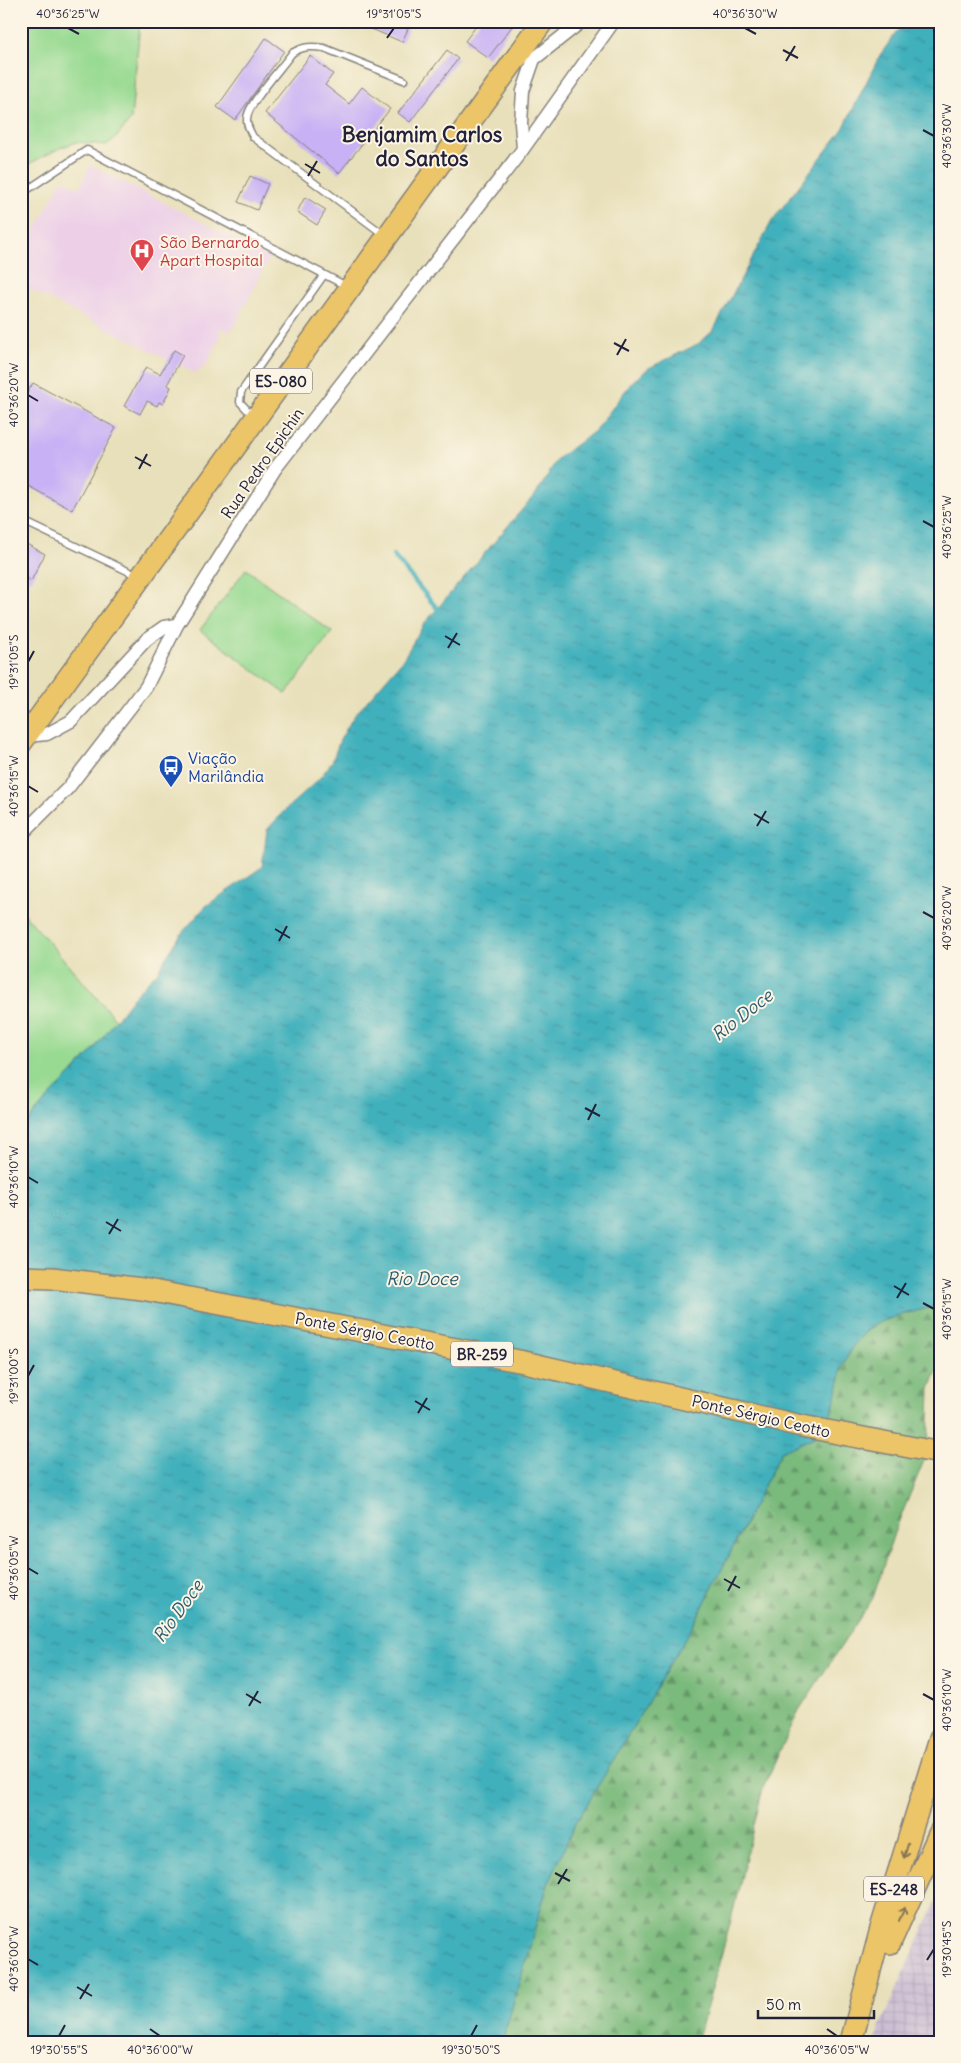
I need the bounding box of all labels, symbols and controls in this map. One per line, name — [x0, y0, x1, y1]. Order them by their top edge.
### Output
text: 40°36'25"W — [36, 6, 100, 21]
text: 19°31'05"S — [367, 6, 422, 21]
text: 40°36'30"W — [713, 6, 777, 21]
text: 40°36'30"W — [939, 104, 954, 168]
district label: Benjamim Carlos do Santos — [342, 121, 503, 172]
place label: São Bernardo Apart Hospital — [160, 232, 263, 270]
hospital icon: São Bernardo Apart Hospital — [129, 238, 155, 272]
text: 40°36'20"W — [6, 363, 21, 427]
road number: ES-080 — [250, 368, 312, 394]
street label: Rua Pedro Epichin — [216, 404, 308, 522]
text: 40°36'25"W — [939, 495, 954, 559]
text: 19°31'05"S — [6, 634, 21, 689]
place label: Viação Marilândia — [188, 748, 264, 786]
bus stop icon: Viação Marilândia — [158, 754, 184, 788]
text: 40°36'15"W — [6, 755, 21, 817]
text: 40°36'20"W — [939, 886, 954, 950]
water label: Rio Doce — [707, 983, 778, 1046]
text: 40°36'10"W — [6, 1146, 21, 1208]
water label: Rio Doce — [386, 1267, 459, 1290]
text: 40°36'15"W — [939, 1278, 954, 1340]
street label: Ponte Sérgio Ceotto — [294, 1308, 436, 1354]
road number: BR-259 — [451, 1342, 513, 1366]
text: 19°31'00"S — [6, 1348, 21, 1404]
street label: Ponte Sérgio Ceotto — [690, 1390, 832, 1442]
text: 40°36'05"W — [6, 1536, 21, 1600]
water label: Rio Doce — [148, 1574, 209, 1647]
text: 40°36'10"W — [939, 1669, 954, 1731]
one-way arrow — [900, 1843, 910, 1859]
road number: ES-248 — [864, 1876, 924, 1902]
one-way arrow — [897, 1907, 907, 1922]
text: 19°30'45"S — [939, 1920, 954, 1977]
text: 40°36'00"W — [6, 1926, 21, 1992]
scale bar — [758, 1988, 875, 2020]
text: 50 m — [766, 1995, 801, 2014]
text: 19°30'55"S — [30, 2042, 88, 2057]
text: 40°36'00"W — [127, 2042, 193, 2057]
text: 19°30'50"S — [442, 2042, 500, 2057]
text: 40°36'05"W — [805, 2042, 869, 2057]

